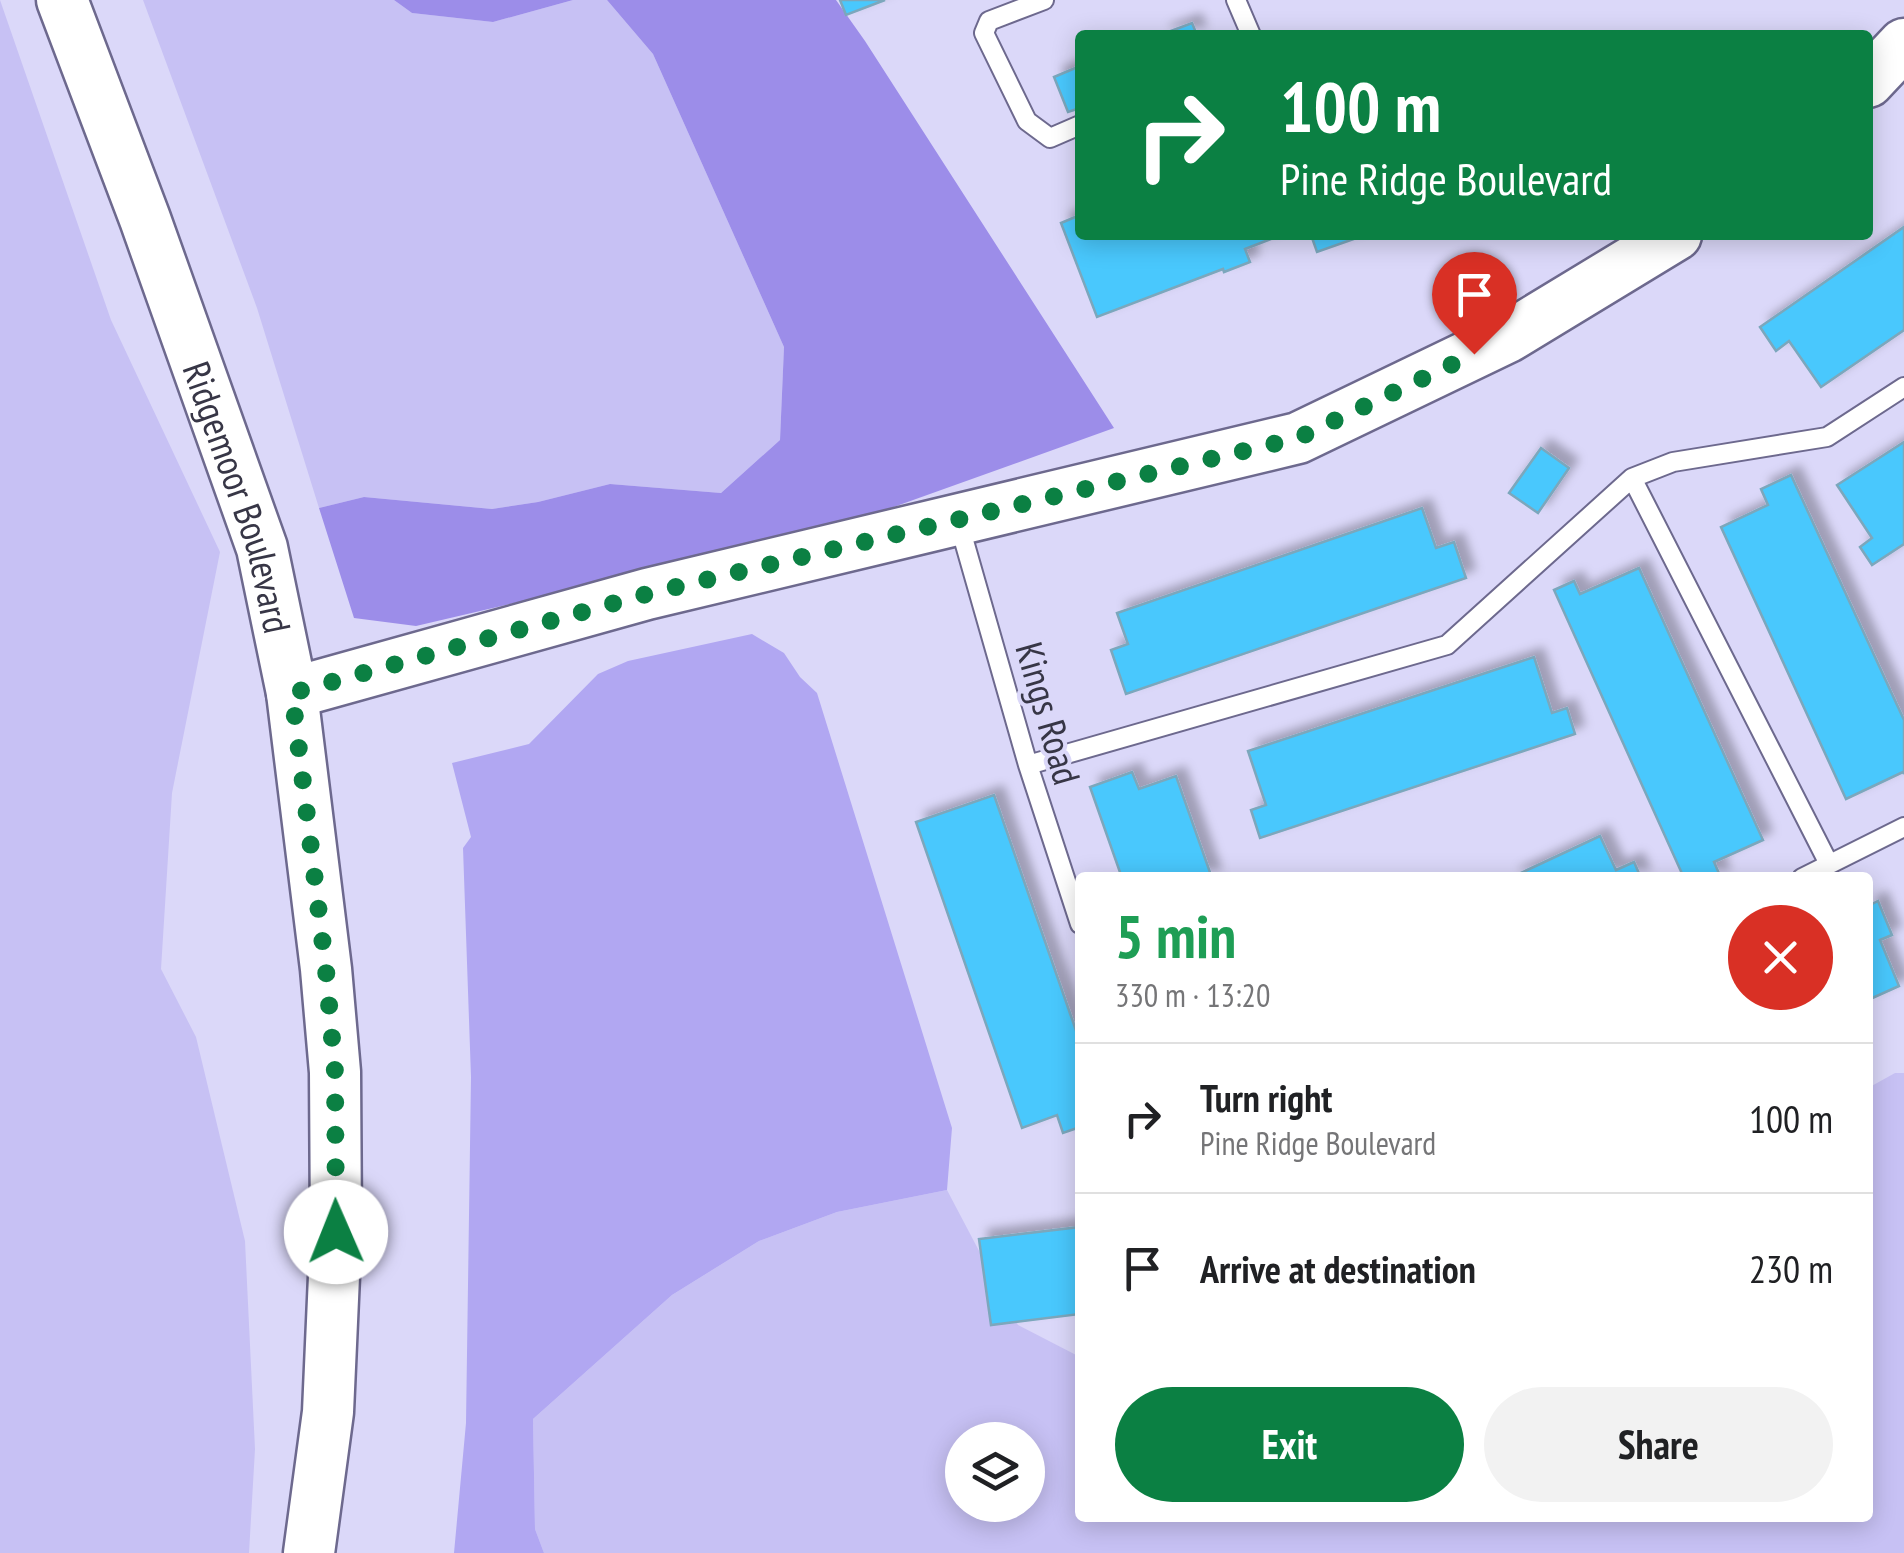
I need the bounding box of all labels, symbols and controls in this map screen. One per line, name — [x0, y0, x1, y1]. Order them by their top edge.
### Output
text: 100 m — [1280, 61, 1441, 151]
icon: right — [1115, 70, 1245, 200]
text: Pine Ridge Boulevard — [1280, 149, 1612, 207]
pin — [1432, 252, 1517, 355]
icon: arrive — [1447, 267, 1502, 322]
street label: Ridgemoor Boulevard — [173, 354, 303, 637]
street label: Kings Road — [1005, 636, 1093, 790]
text: 5 min — [1115, 897, 1236, 975]
button: close — [1728, 905, 1833, 1010]
text: 330 m · 13:20 — [1115, 974, 1270, 1016]
text: Turn right — [1200, 1073, 1332, 1122]
icon: right — [1115, 1091, 1170, 1146]
text: 100 m — [1749, 1094, 1833, 1143]
text: Pine Ridge Boulevard — [1200, 1122, 1436, 1164]
position arrow — [284, 1180, 388, 1284]
icon: arrive — [1115, 1241, 1170, 1296]
text: Arrive at destination — [1200, 1244, 1476, 1293]
text: 230 m — [1749, 1244, 1833, 1293]
button: Exit — [1115, 1387, 1464, 1502]
button: Share — [1484, 1387, 1833, 1502]
map controls — [945, 1422, 1045, 1522]
button: layers — [945, 1422, 1045, 1522]

